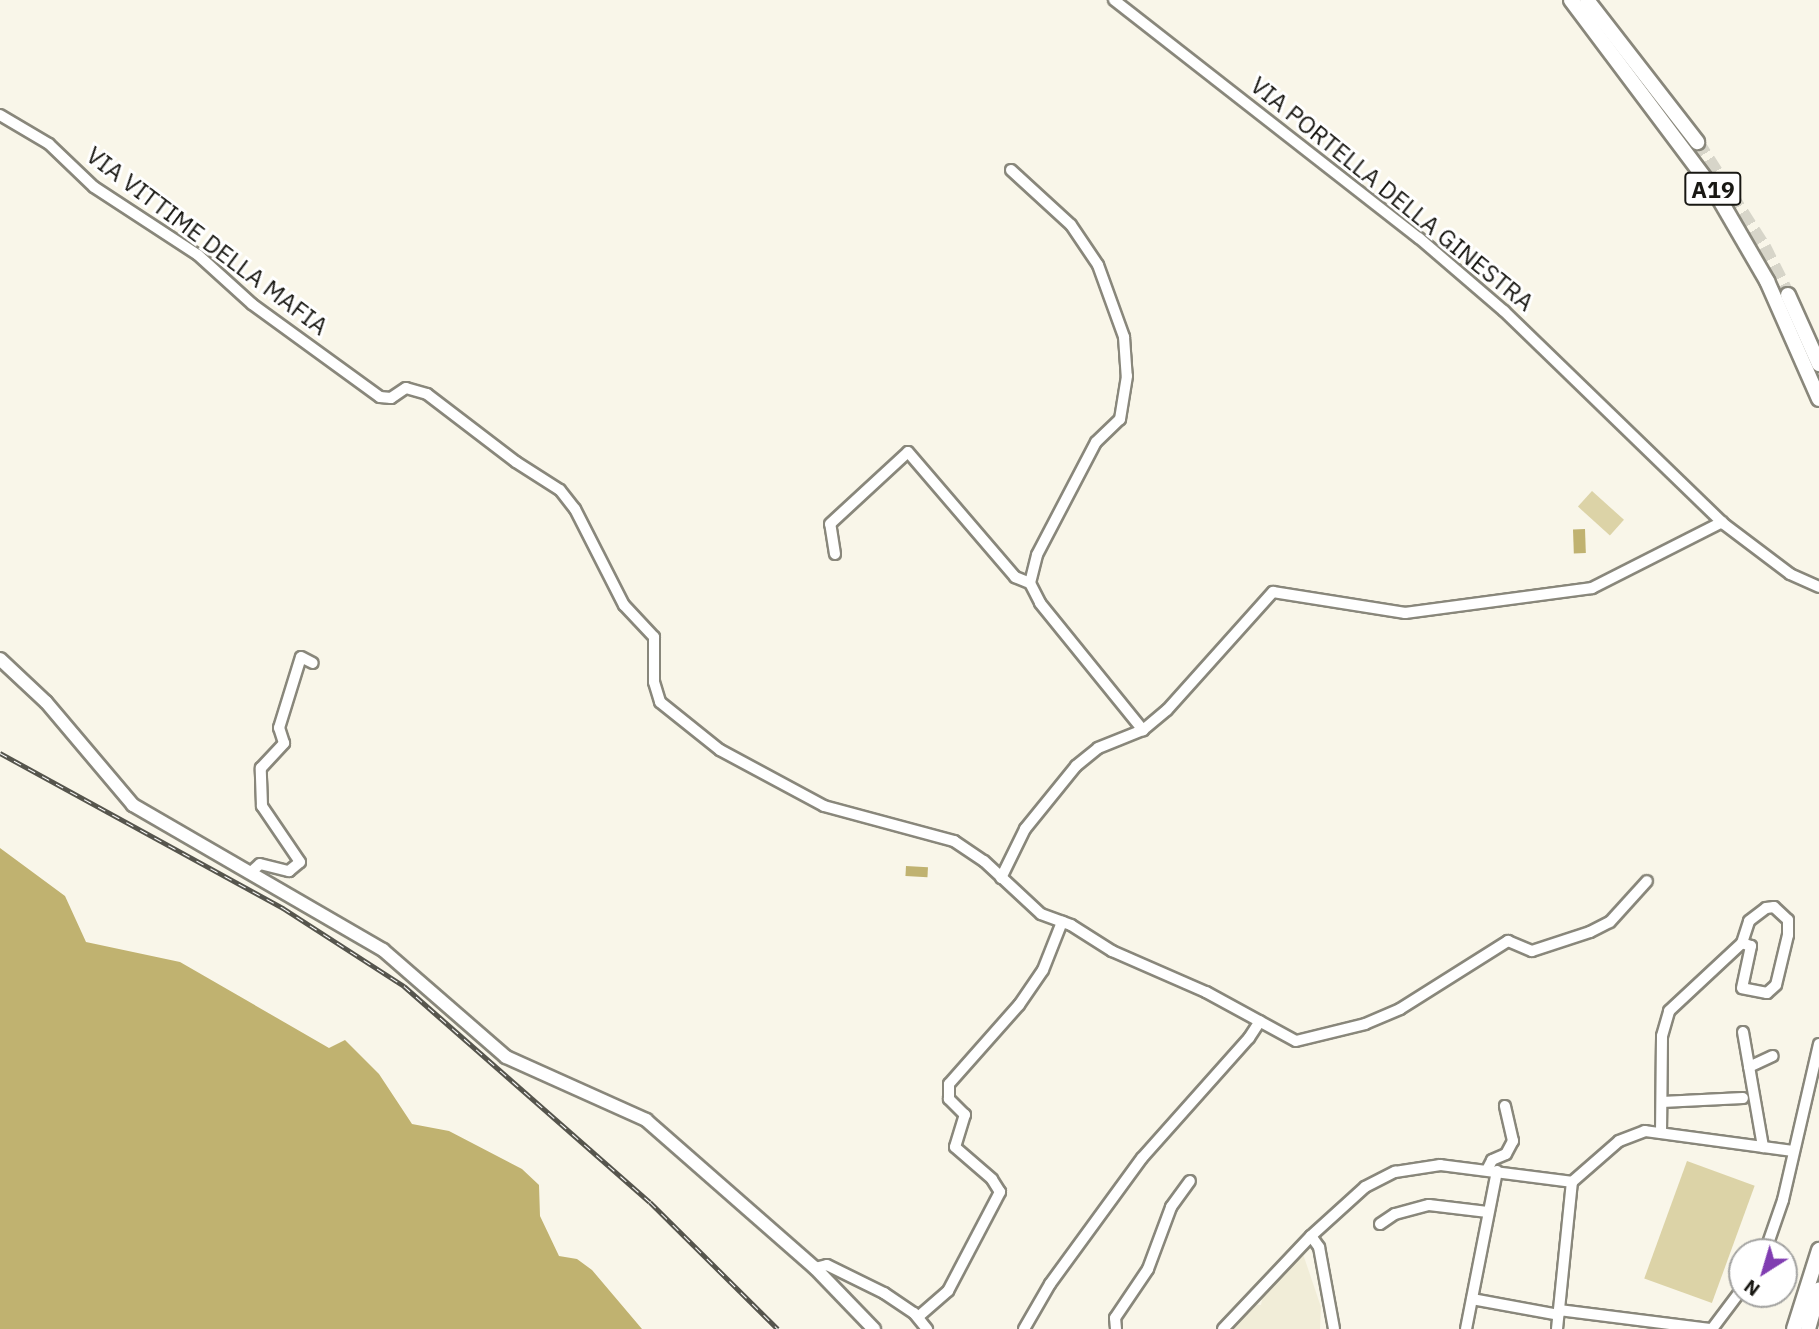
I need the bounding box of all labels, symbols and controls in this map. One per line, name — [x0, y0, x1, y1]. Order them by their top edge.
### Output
street label: VIA PORTELLA DELLA GINESTRA — [1245, 71, 1539, 317]
street label: VIA VITTIME DELLA MAFIA — [81, 141, 333, 341]
road number: A19 — [1683, 170, 1743, 208]
north arrow — [1728, 1238, 1798, 1308]
text: N — [1739, 1274, 1764, 1302]

